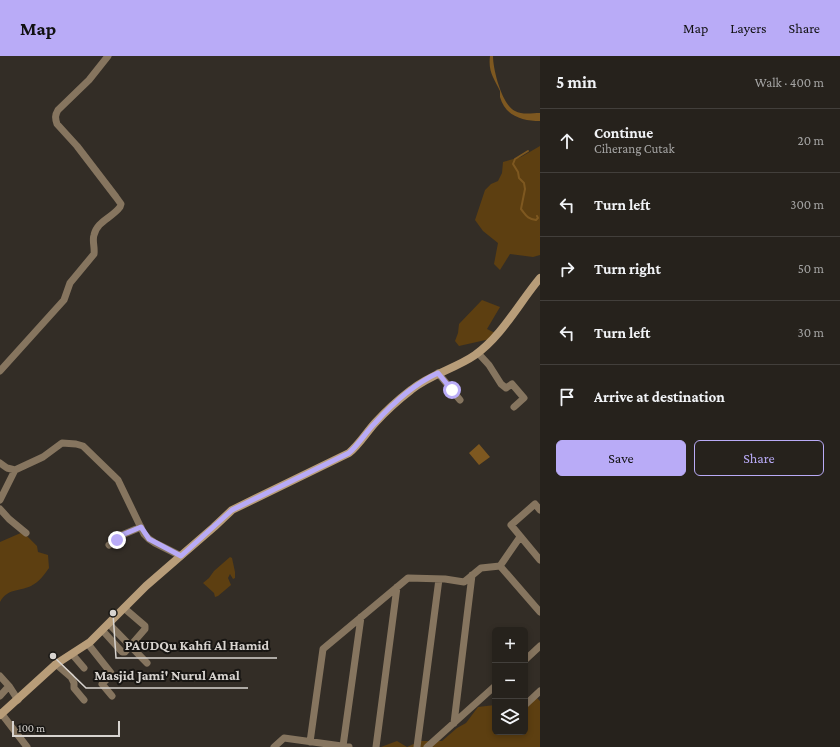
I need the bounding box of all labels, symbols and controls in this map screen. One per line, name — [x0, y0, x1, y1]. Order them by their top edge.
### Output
text: Map — [20, 18, 56, 39]
text: Map — [683, 20, 708, 36]
text: Layers — [730, 20, 767, 36]
text: Share — [789, 20, 820, 36]
text: 5 min — [556, 73, 597, 92]
text: Walk · 400 m — [755, 75, 824, 90]
text: Continue — [594, 125, 653, 141]
icon: ahead — [556, 130, 578, 152]
text: 20 m — [798, 133, 824, 148]
text: Ciherang Cutak — [594, 141, 675, 156]
icon: left — [556, 194, 578, 216]
text: Turn left — [594, 197, 650, 213]
text: 300 m — [790, 197, 824, 212]
icon: right — [556, 258, 578, 280]
text: Turn right — [594, 261, 661, 277]
text: 50 m — [798, 261, 824, 276]
icon: left — [556, 322, 578, 344]
text: Turn left — [594, 325, 650, 341]
text: 30 m — [798, 325, 824, 340]
route start — [443, 381, 461, 399]
icon: arrive — [556, 386, 578, 408]
text: Arrive at destination — [594, 389, 725, 405]
button: Save — [556, 440, 686, 476]
button: Share — [694, 440, 824, 476]
route end — [108, 531, 126, 549]
map controls — [492, 627, 528, 735]
button: + — [492, 627, 528, 663]
callout: PAUDQu Kahfi Al Hamid — [116, 632, 277, 658]
text: PAUDQu Kahfi Al Hamid — [125, 637, 270, 653]
callout: Masjid Jami' Nurul Amal — [86, 662, 248, 688]
button: − — [492, 663, 528, 699]
text: Masjid Jami' Nurul Amal — [94, 667, 240, 684]
button: layers — [492, 699, 528, 735]
scale bar — [12, 719, 120, 738]
text: 100 m — [18, 722, 45, 734]

